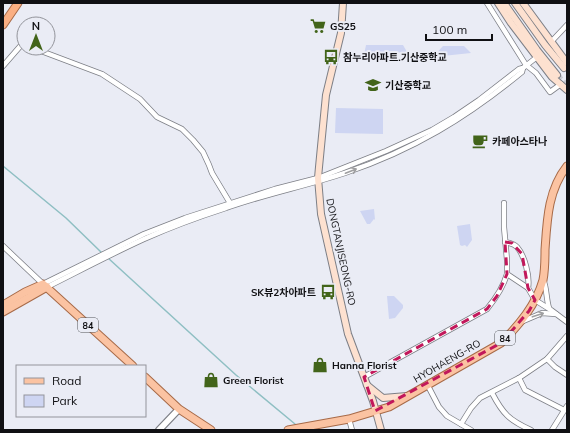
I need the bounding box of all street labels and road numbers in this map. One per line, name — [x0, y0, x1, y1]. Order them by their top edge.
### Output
street label: DONGTANJISEONG-RO — [323, 197, 359, 307]
road number: 84 — [78, 318, 98, 332]
road number: 84 — [495, 331, 515, 345]
street label: HYOHAENG-RO — [411, 336, 483, 386]

